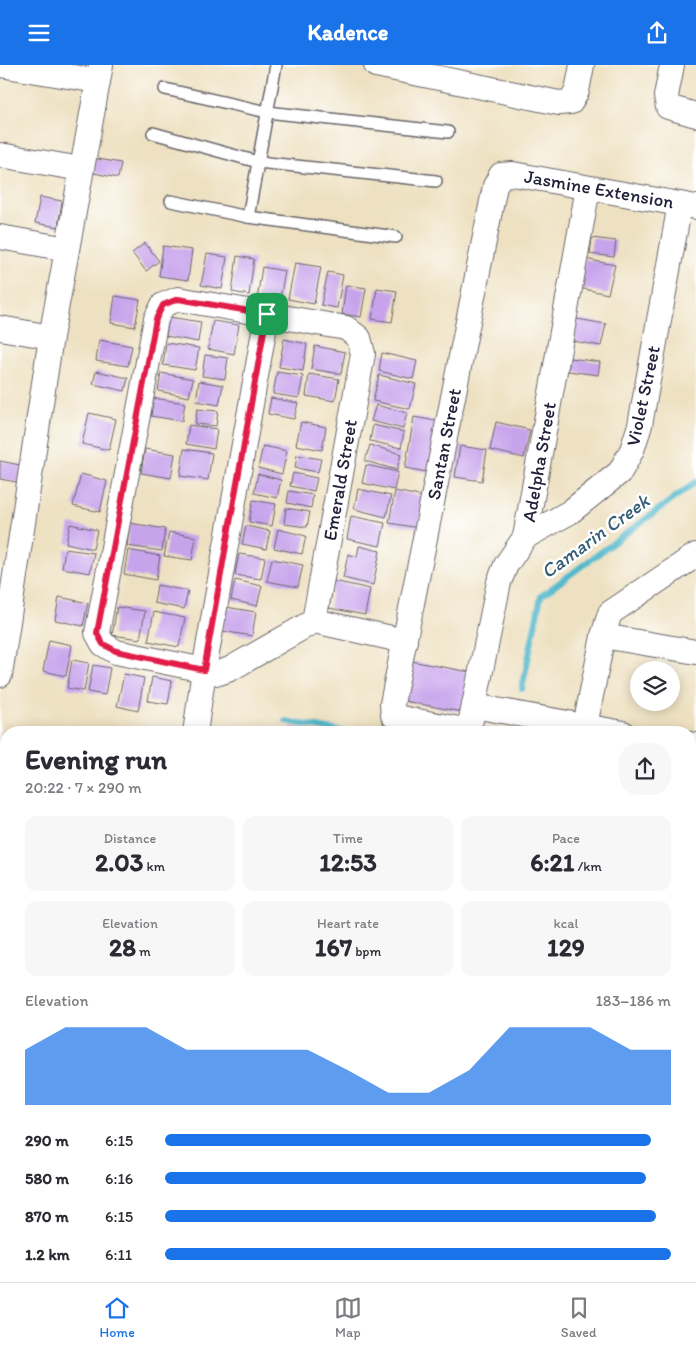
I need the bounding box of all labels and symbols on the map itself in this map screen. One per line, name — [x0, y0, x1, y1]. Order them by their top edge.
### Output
street label: Jasmine Extension — [523, 165, 675, 213]
pin — [246, 293, 288, 335]
street label: Violet Street — [621, 344, 665, 448]
street label: Santan Street — [422, 386, 466, 502]
street label: Adelpha Street — [517, 400, 561, 524]
street label: Emerald Street — [318, 418, 362, 542]
water label: Camarin Creek — [536, 488, 655, 583]

